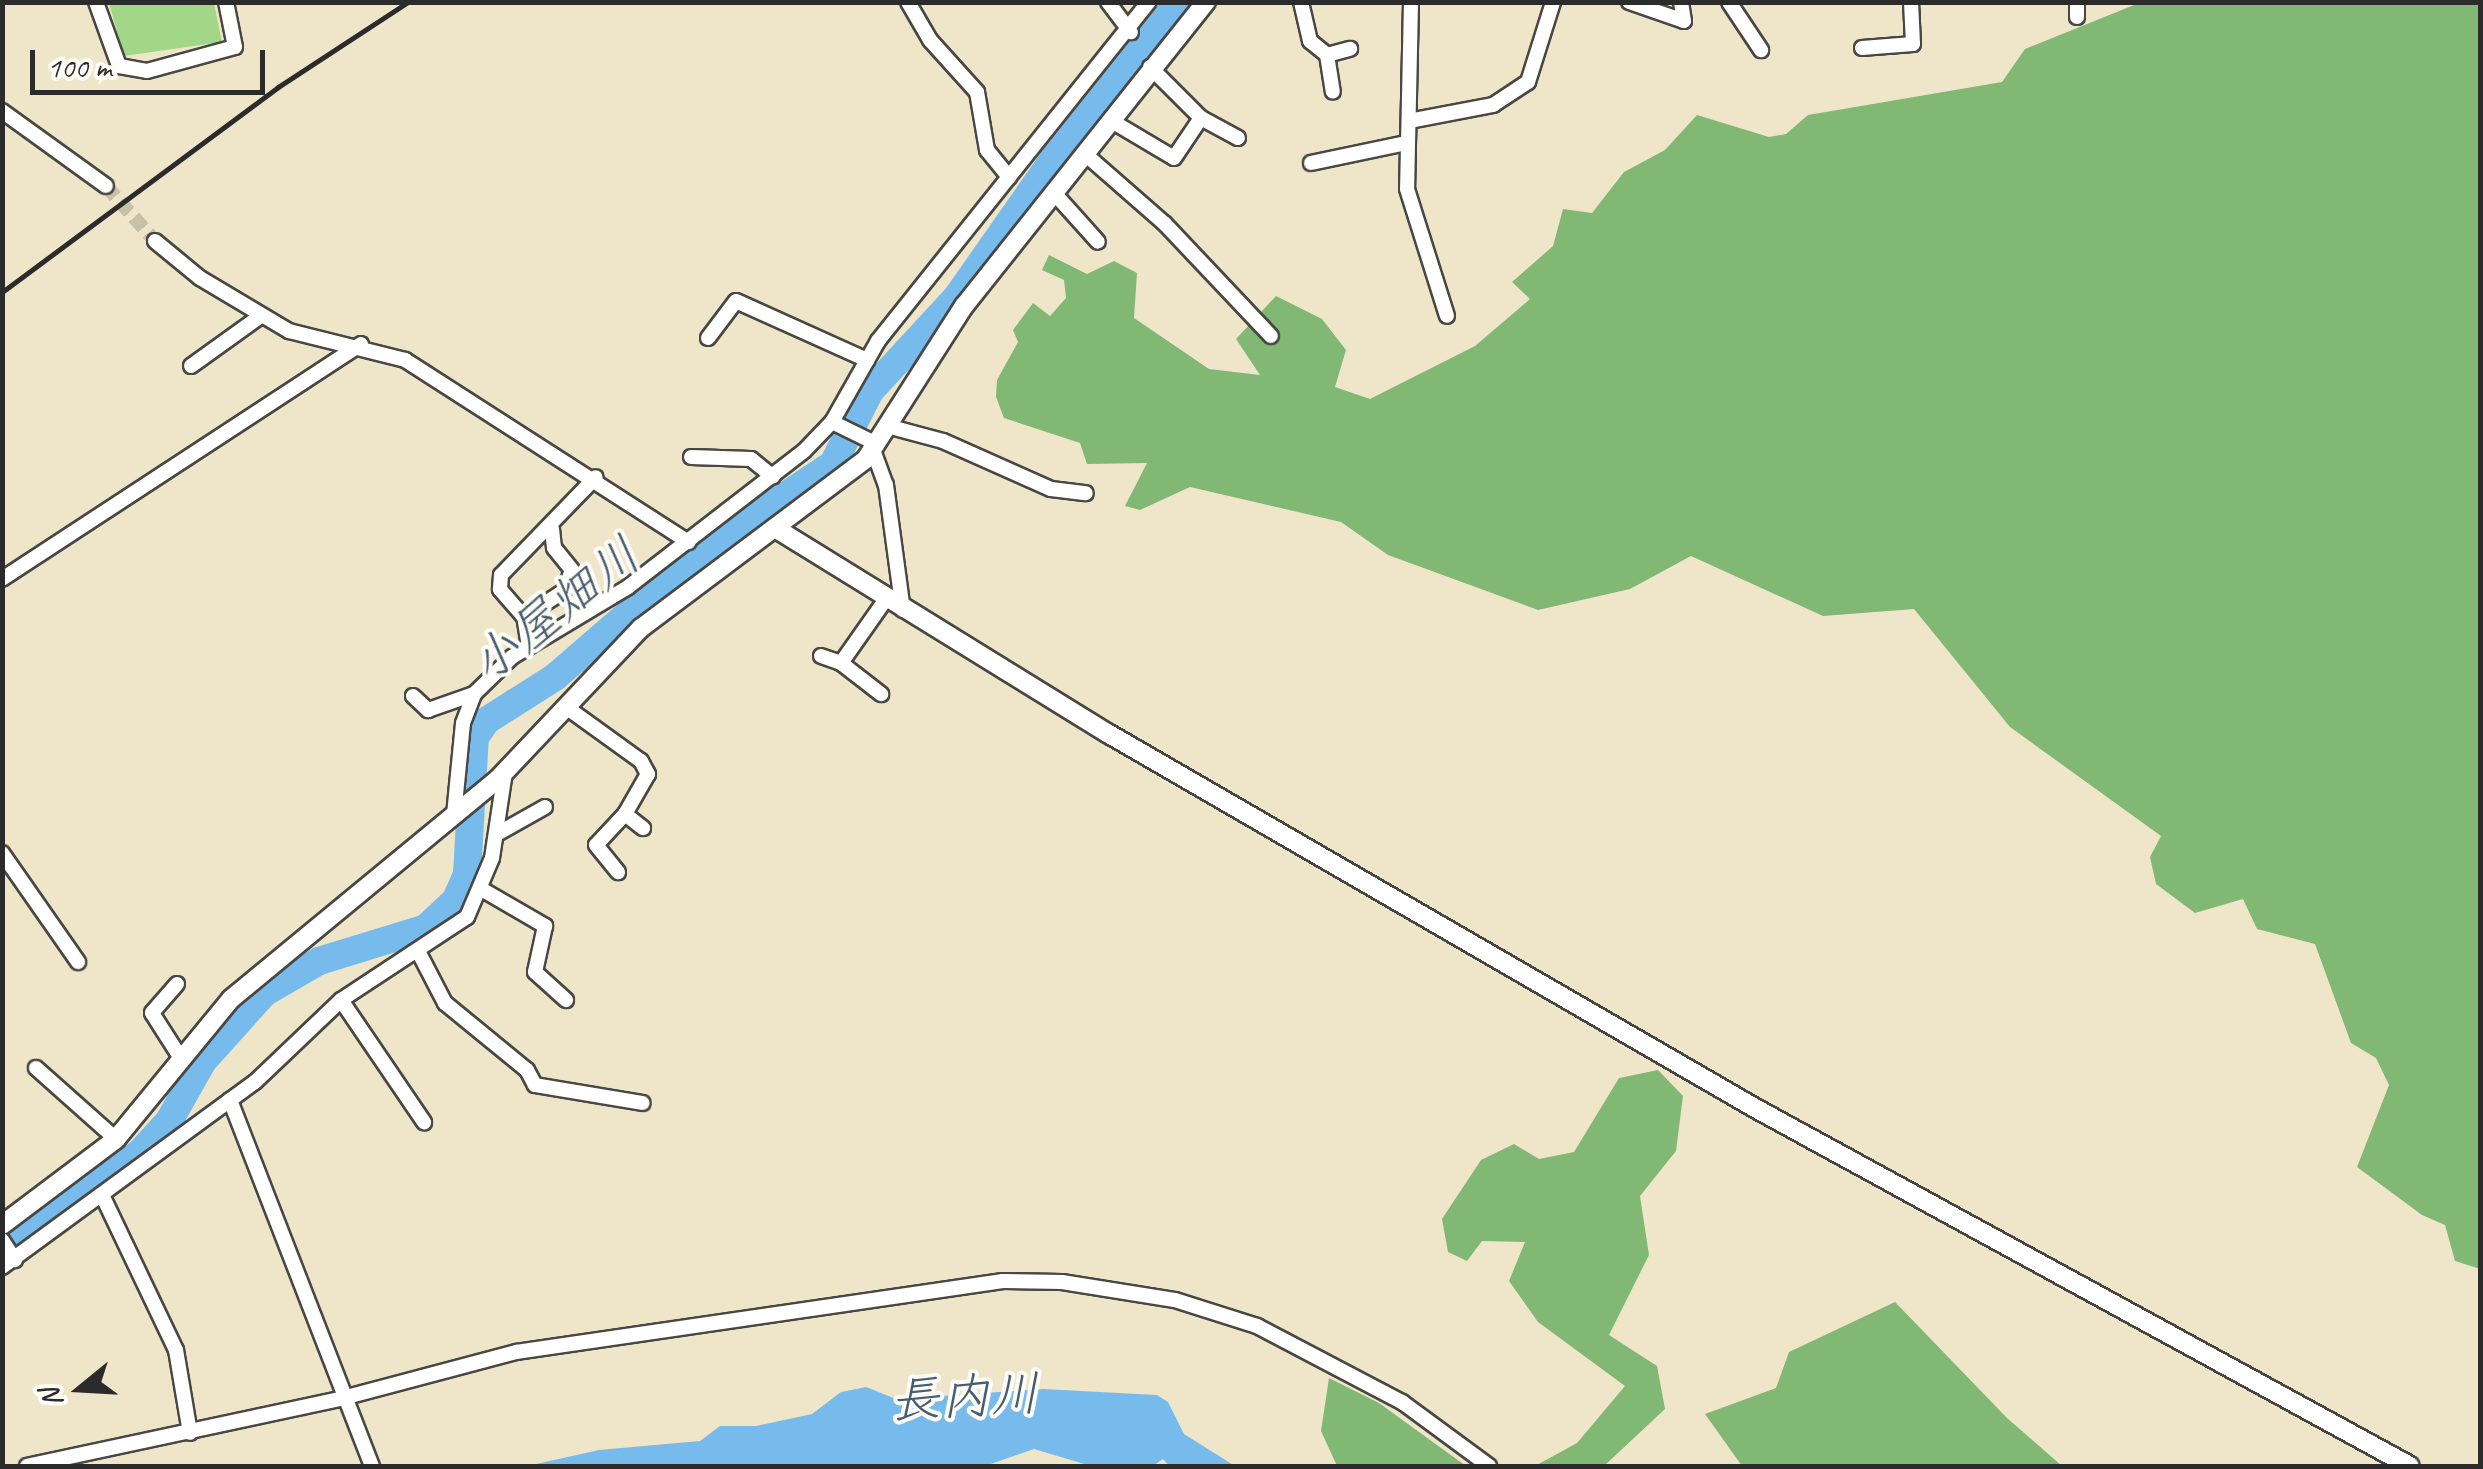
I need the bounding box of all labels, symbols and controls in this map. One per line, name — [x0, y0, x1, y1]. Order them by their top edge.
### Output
scale bar — [35, 30, 270, 92]
text: 100 m — [47, 48, 112, 86]
water label: 小屋畑川 — [458, 525, 652, 695]
north arrow — [30, 1339, 130, 1439]
water label: 長内川 — [889, 1363, 1041, 1431]
text: N — [32, 1385, 70, 1412]

